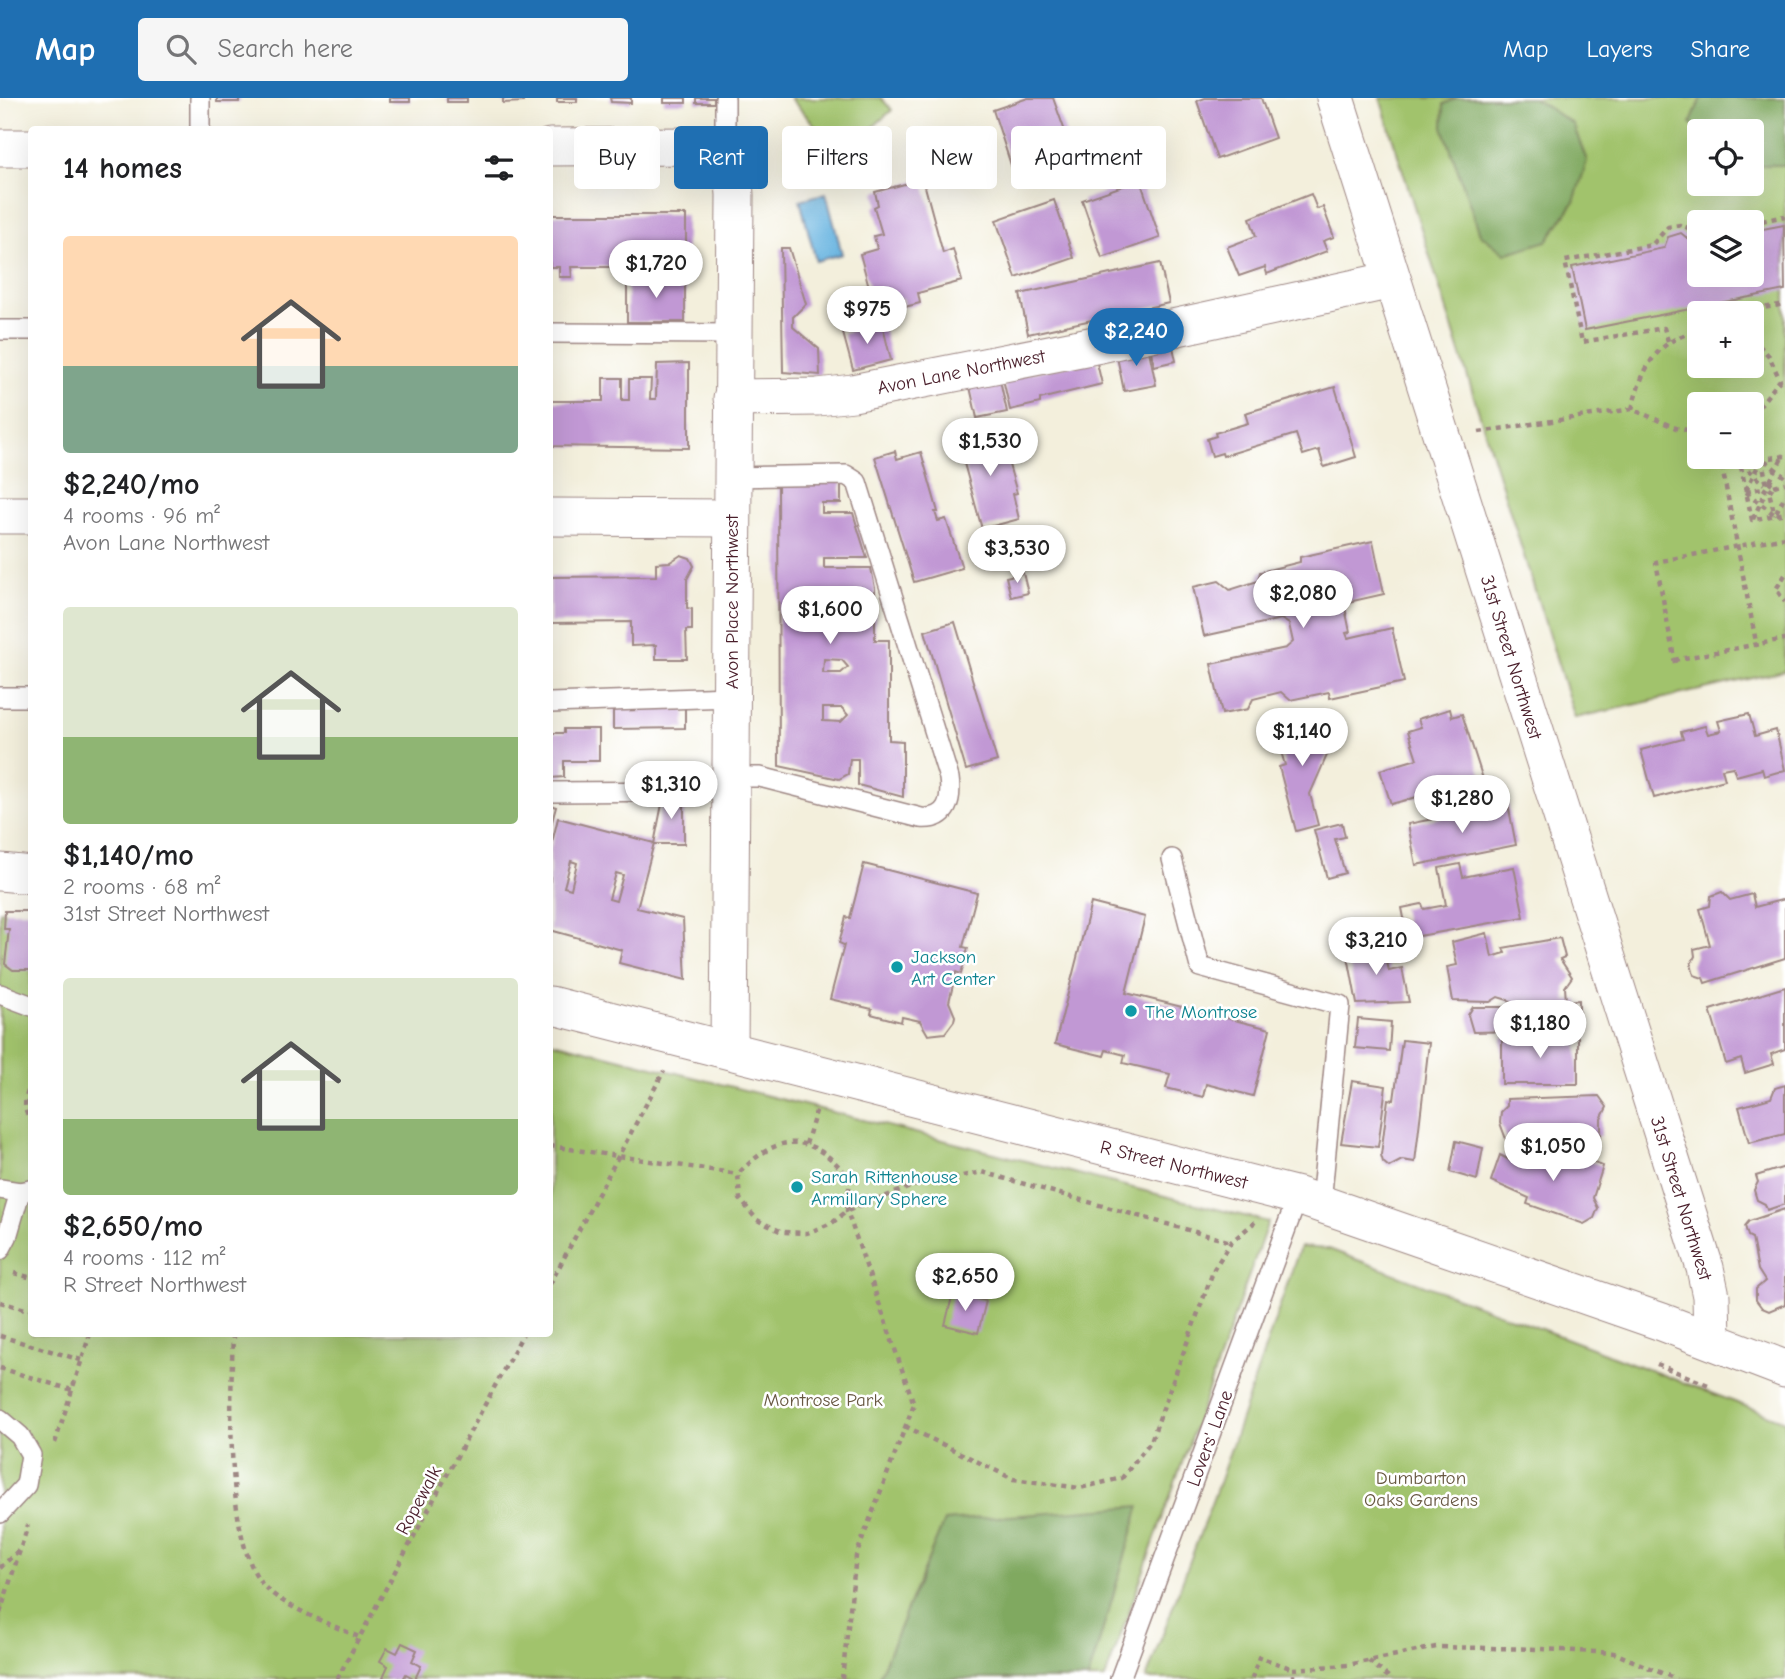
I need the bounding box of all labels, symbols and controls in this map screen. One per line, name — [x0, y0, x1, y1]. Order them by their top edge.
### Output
search box — [138, 18, 628, 81]
text: Map — [35, 30, 96, 68]
icon: search — [162, 30, 200, 68]
text: Search here — [218, 34, 353, 64]
text: Map — [1503, 35, 1549, 63]
text: Layers — [1587, 35, 1652, 63]
text: Share — [1690, 35, 1750, 63]
map controls — [1687, 119, 1764, 469]
button: locate — [1687, 119, 1764, 196]
chip: Buy — [574, 126, 660, 189]
chip: Rent — [674, 126, 768, 189]
chip: Filters — [782, 126, 892, 189]
chip: New — [906, 126, 997, 189]
chip: Apartment — [1011, 126, 1166, 189]
icon: filters — [480, 149, 518, 187]
text: 14 homes — [63, 151, 182, 186]
button: layers — [1687, 210, 1764, 287]
pin: $1,720 — [599, 240, 713, 300]
text: $1,720 — [625, 249, 687, 276]
icon: home — [228, 281, 354, 407]
pin: $975 — [826, 286, 908, 346]
text: $975 — [843, 295, 891, 322]
button: + — [1687, 301, 1764, 378]
pin: $2,240 — [1079, 308, 1193, 368]
text: $2,240 — [1104, 317, 1168, 344]
street label: Avon Lane Northwest — [875, 345, 1048, 399]
button: − — [1687, 392, 1764, 469]
pin: $1,530 — [933, 418, 1047, 478]
text: $1,530 — [958, 427, 1022, 454]
text: $2,240/mo — [63, 467, 200, 502]
text: 4 rooms · 96 m² — [63, 502, 220, 529]
street label: Avon Place Northwest — [721, 514, 743, 689]
pin: $3,530 — [960, 526, 1074, 585]
text: Avon Lane Northwest — [63, 529, 269, 556]
text: $3,530 — [984, 534, 1050, 561]
pin: $2,080 — [1246, 570, 1360, 630]
street label: 31st Street Northwest — [1476, 573, 1547, 742]
text: $2,080 — [1269, 579, 1337, 606]
pin: $1,600 — [773, 587, 887, 646]
text: $1,600 — [797, 595, 863, 622]
icon: home — [228, 652, 354, 778]
pin: $1,140 — [1245, 708, 1359, 768]
text: $1,140 — [1272, 717, 1332, 744]
pin: $1,310 — [614, 762, 728, 821]
text: $1,310 — [641, 770, 701, 797]
pin: $1,280 — [1405, 776, 1519, 835]
text: $1,280 — [1430, 784, 1494, 811]
text: $1,140/mo — [63, 838, 194, 873]
text: 2 rooms · 68 m² — [63, 873, 221, 900]
text: 31st Street Northwest — [63, 900, 269, 927]
pin: $3,210 — [1319, 918, 1433, 977]
text: $3,210 — [1344, 926, 1408, 953]
place label: Jackson Art Center — [911, 946, 995, 990]
marker: Jackson Art Center — [889, 959, 905, 975]
pin: $1,180 — [1483, 1000, 1597, 1060]
place label: The Montrose — [1145, 1001, 1257, 1023]
marker: The Montrose — [1123, 1003, 1139, 1019]
text: $1,180 — [1509, 1009, 1571, 1036]
icon: home — [228, 1023, 354, 1149]
street label: 31st Street Northwest — [1646, 1114, 1717, 1283]
pin: $1,050 — [1496, 1124, 1610, 1183]
text: $1,050 — [1520, 1132, 1586, 1159]
street label: R Street Northwest — [1098, 1136, 1250, 1194]
place label: Sarah Rittenhouse Armillary Sphere — [811, 1166, 958, 1210]
marker: Sarah Rittenhouse Armillary Sphere — [789, 1179, 805, 1195]
text: $2,650/mo — [63, 1209, 203, 1244]
text: 4 rooms · 112 m² — [63, 1244, 226, 1271]
pin: $2,650 — [908, 1254, 1022, 1313]
text: $2,650 — [931, 1262, 999, 1289]
text: R Street Northwest — [63, 1271, 246, 1298]
street label: Lovers' Lane — [1182, 1387, 1237, 1489]
park label: Montrose Park — [763, 1389, 883, 1411]
street label: Ropewalk — [392, 1462, 447, 1539]
park label: Dumbarton Oaks Gardens — [1364, 1467, 1478, 1511]

